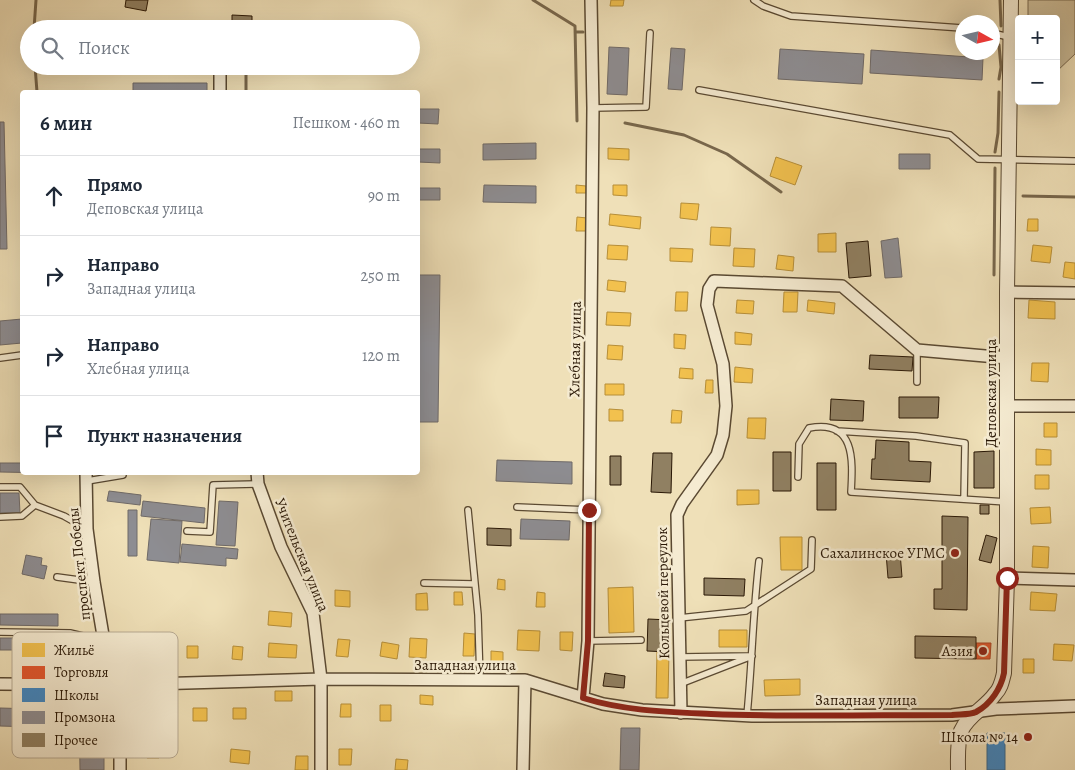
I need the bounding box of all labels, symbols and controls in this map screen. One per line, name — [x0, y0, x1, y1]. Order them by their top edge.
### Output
north arrow — [955, 15, 1000, 60]
map controls — [1015, 15, 1060, 105]
button: + — [1015, 15, 1060, 60]
search box — [20, 20, 420, 75]
icon: search — [38, 34, 66, 62]
text: Поиск — [78, 35, 130, 61]
button: − — [1015, 60, 1060, 105]
text: 6 мин — [40, 109, 92, 137]
text: Пешком · 460 m — [293, 112, 400, 134]
text: Прямо — [87, 172, 142, 198]
icon: ahead — [40, 182, 68, 210]
text: 90 m — [368, 185, 400, 207]
text: Деповская улица — [87, 198, 203, 220]
text: Направо — [87, 252, 159, 278]
icon: right — [40, 262, 68, 290]
text: 250 m — [361, 265, 400, 287]
text: Западная улица — [87, 278, 196, 300]
street label: Хлебная улица — [564, 301, 586, 397]
text: Направо — [87, 332, 159, 358]
street label: Деповская улица — [981, 338, 1001, 448]
icon: right — [40, 342, 68, 370]
text: 120 m — [362, 345, 400, 367]
text: Хлебная улица — [87, 358, 190, 380]
icon: arrive — [40, 422, 68, 450]
text: Пункт назначения — [87, 423, 242, 449]
street label: Учительская улица — [270, 495, 334, 615]
route end — [578, 499, 601, 522]
street label: проспект Победы — [63, 507, 95, 621]
street label: Кольцевой переулок — [652, 527, 674, 659]
place label: Сахалинское УГМС — [820, 543, 945, 563]
marker: Сахалинское УГМС — [949, 547, 961, 559]
route start — [996, 567, 1019, 590]
legend — [12, 632, 178, 758]
text: Жильё — [54, 641, 94, 660]
place label: Азия — [941, 641, 973, 661]
marker: Азия — [977, 645, 989, 657]
street label: Западная улица — [414, 655, 516, 675]
text: Торговля — [54, 663, 109, 682]
text: Школы — [54, 686, 99, 705]
street label: Западная улица — [815, 690, 917, 710]
text: Промзона — [54, 708, 116, 727]
place label: Школа № 14 — [941, 727, 1018, 747]
text: Прочее — [54, 731, 98, 750]
marker: Школа № 14 — [1022, 731, 1034, 743]

